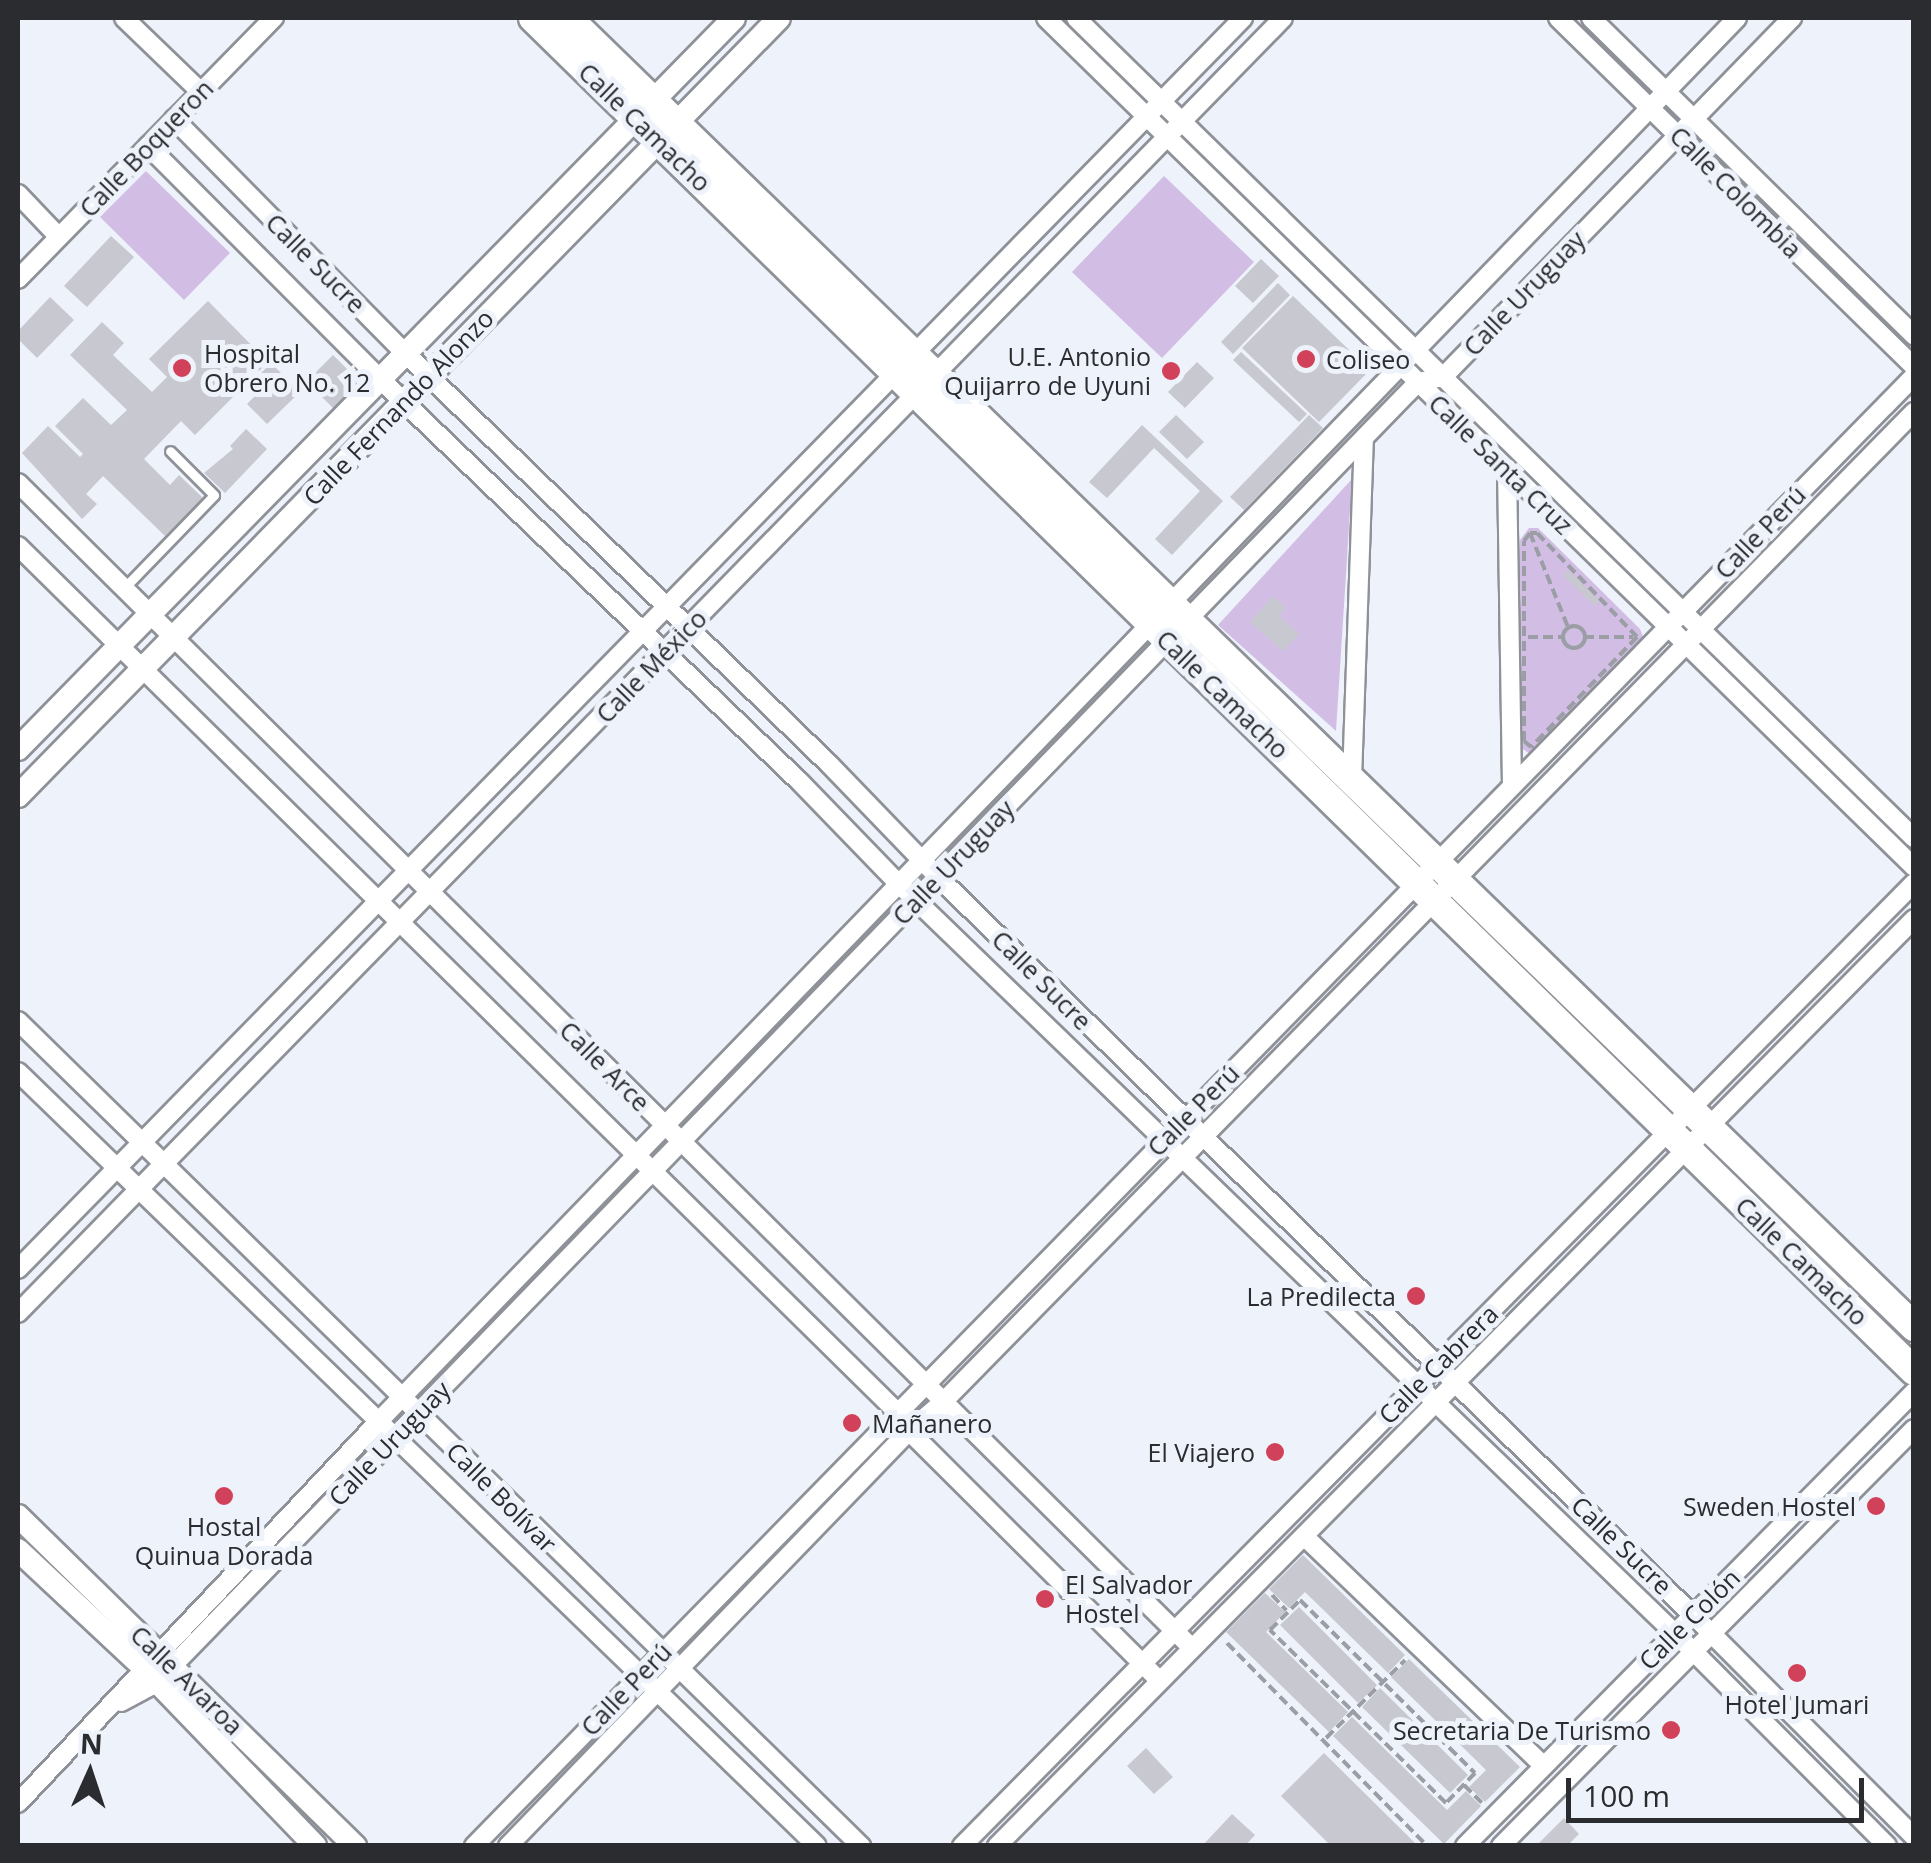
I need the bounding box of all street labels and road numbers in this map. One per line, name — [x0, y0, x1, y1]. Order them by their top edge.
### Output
street label: Calle Camacho — [573, 57, 717, 197]
street label: Calle Boqueron — [73, 73, 219, 223]
street label: Calle Colombia — [1664, 120, 1808, 264]
street label: Calle Sucre — [260, 207, 372, 319]
street label: Calle Uruguay — [1457, 224, 1591, 362]
street label: Calle Fernando Alonzo — [297, 303, 499, 511]
street label: Calle Santa Cruz — [1423, 388, 1579, 540]
street label: Calle Perú — [1708, 479, 1812, 585]
street label: Calle México — [590, 603, 712, 729]
street label: Calle Camacho — [1151, 624, 1295, 764]
street label: Calle Uruguay — [886, 793, 1020, 931]
street label: Calle Sucre — [986, 924, 1098, 1036]
street label: Calle Arce — [554, 1015, 656, 1117]
street label: Calle Perú — [1141, 1058, 1245, 1162]
street label: Calle Camacho — [1730, 1191, 1874, 1331]
street label: Calle Cabrera — [1372, 1298, 1504, 1430]
street label: Calle Uruguay — [322, 1374, 456, 1512]
street label: Calle Bolívar — [441, 1436, 563, 1558]
street label: Calle Sucre — [1566, 1490, 1678, 1600]
street label: Calle Colón — [1632, 1562, 1746, 1676]
street label: Calle Avaroa — [125, 1619, 249, 1741]
street label: Calle Perú — [574, 1636, 678, 1742]

